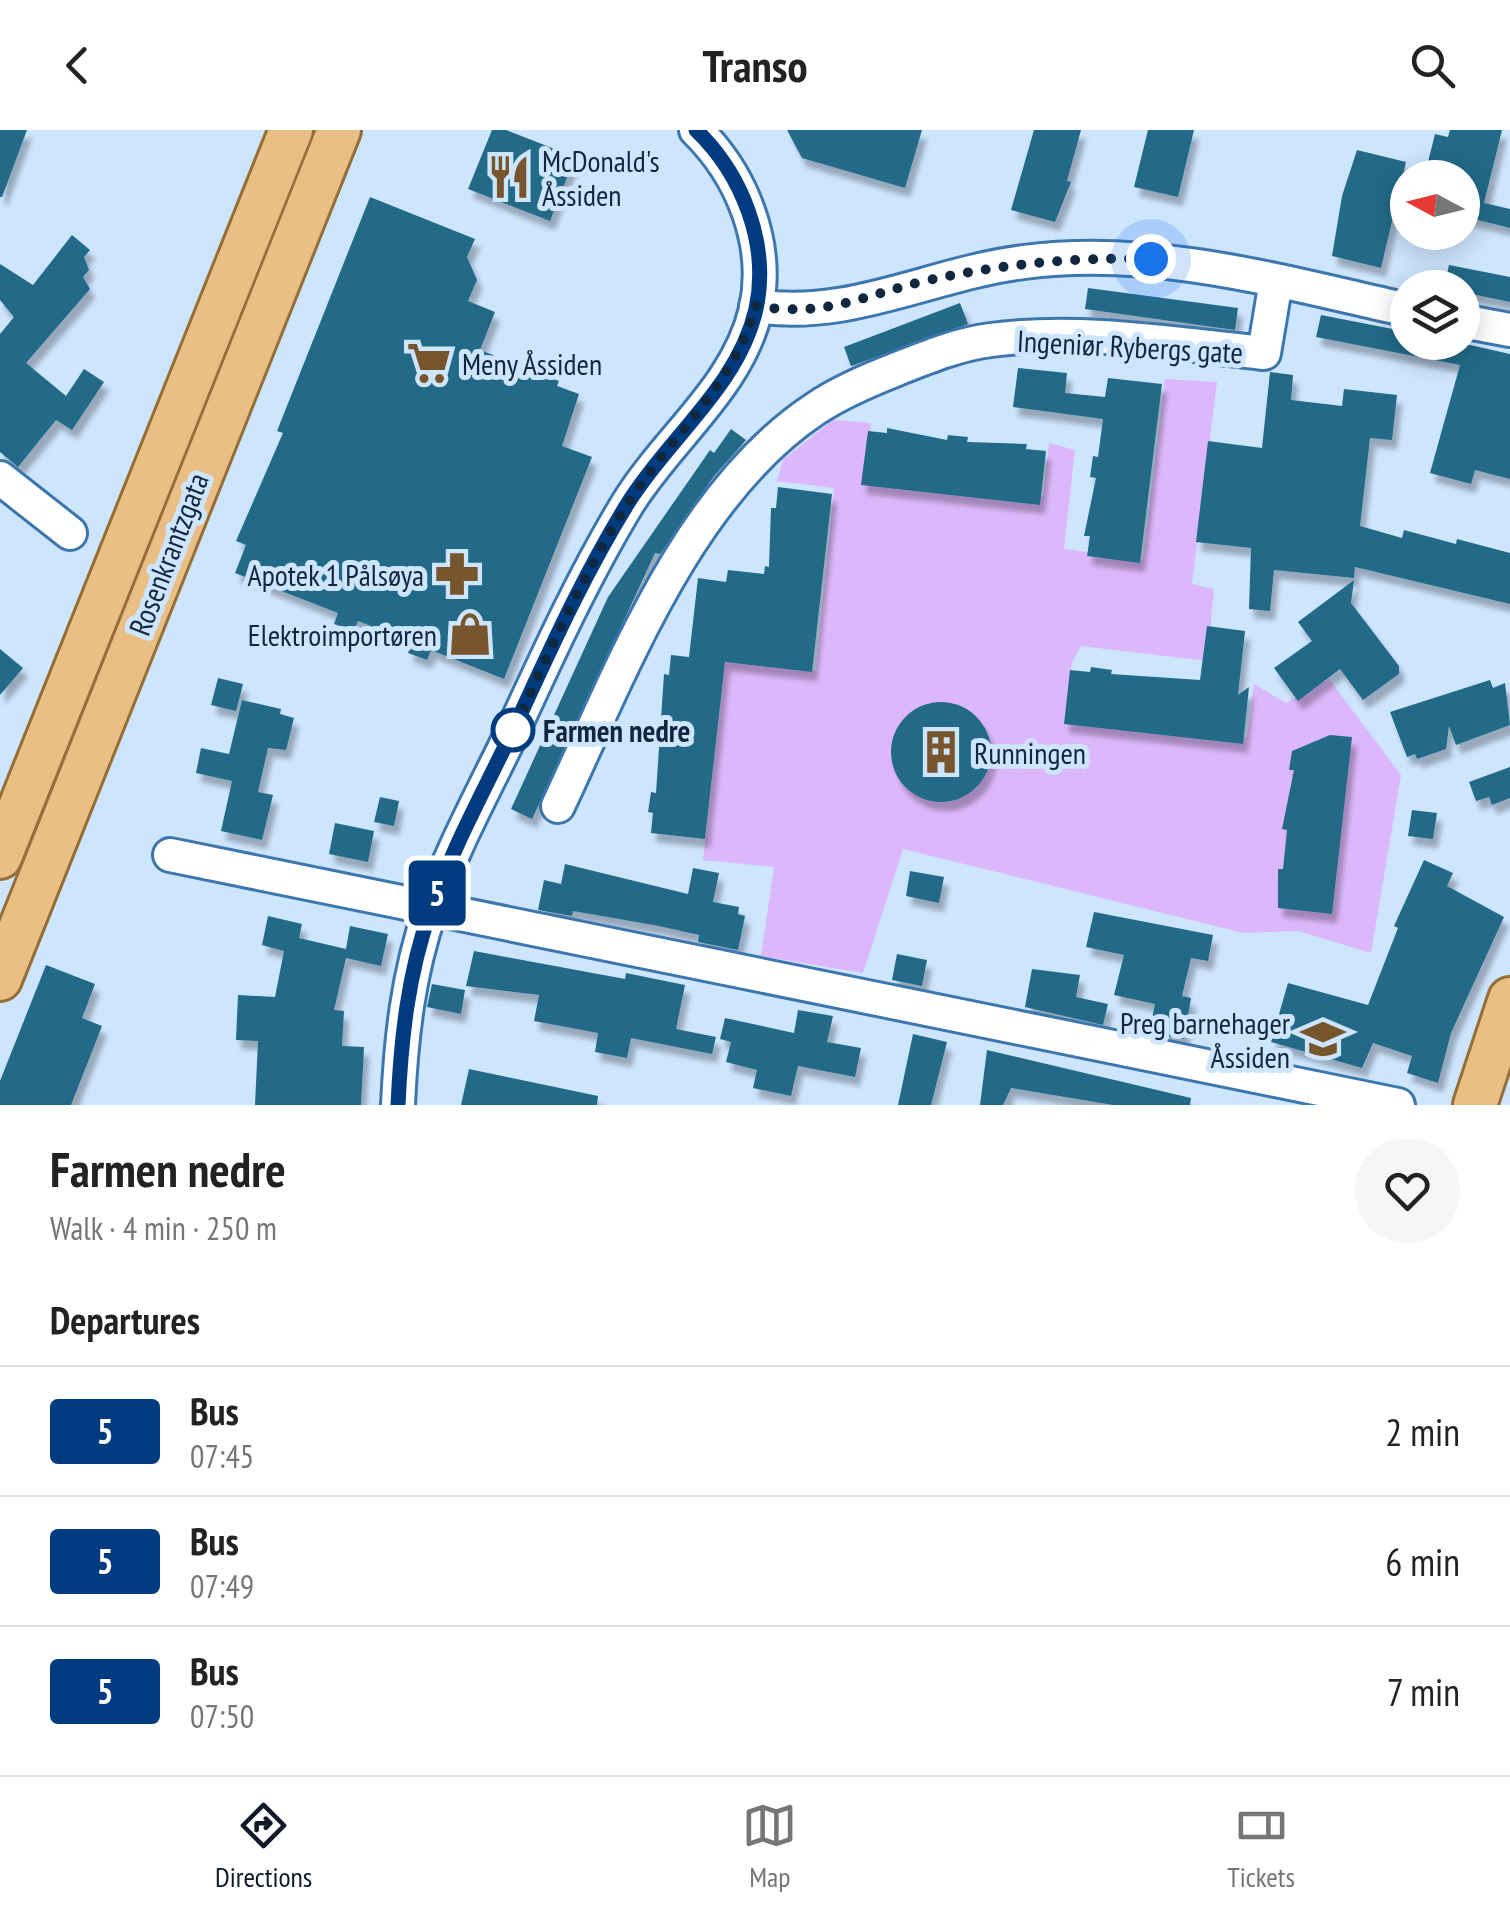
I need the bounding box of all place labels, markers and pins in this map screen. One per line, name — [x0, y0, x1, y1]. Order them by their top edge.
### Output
place label: McDonald's Åssiden — [542, 141, 660, 214]
restaurant icon: McDonald's Åssiden — [485, 153, 533, 201]
supermarket icon: Meny Åssiden — [405, 339, 453, 387]
place label: Meny Åssiden — [462, 344, 602, 383]
pharmacy icon: Apotek 1 Pålsøya — [433, 550, 481, 598]
place label: Apotek 1 Pålsøya — [248, 555, 424, 594]
shop icon: Elektroimportøren — [446, 610, 494, 658]
place label: Elektroimportøren — [248, 615, 437, 654]
marker: Farmen nedre — [492, 709, 534, 751]
place label: Farmen nedre — [543, 711, 690, 750]
building icon: Runningen — [917, 728, 965, 776]
place label: Runningen — [974, 733, 1086, 772]
place label: Preg barnehager Åssiden — [1120, 1003, 1291, 1076]
school or university icon: Preg barnehager Åssiden — [1299, 1015, 1347, 1063]

